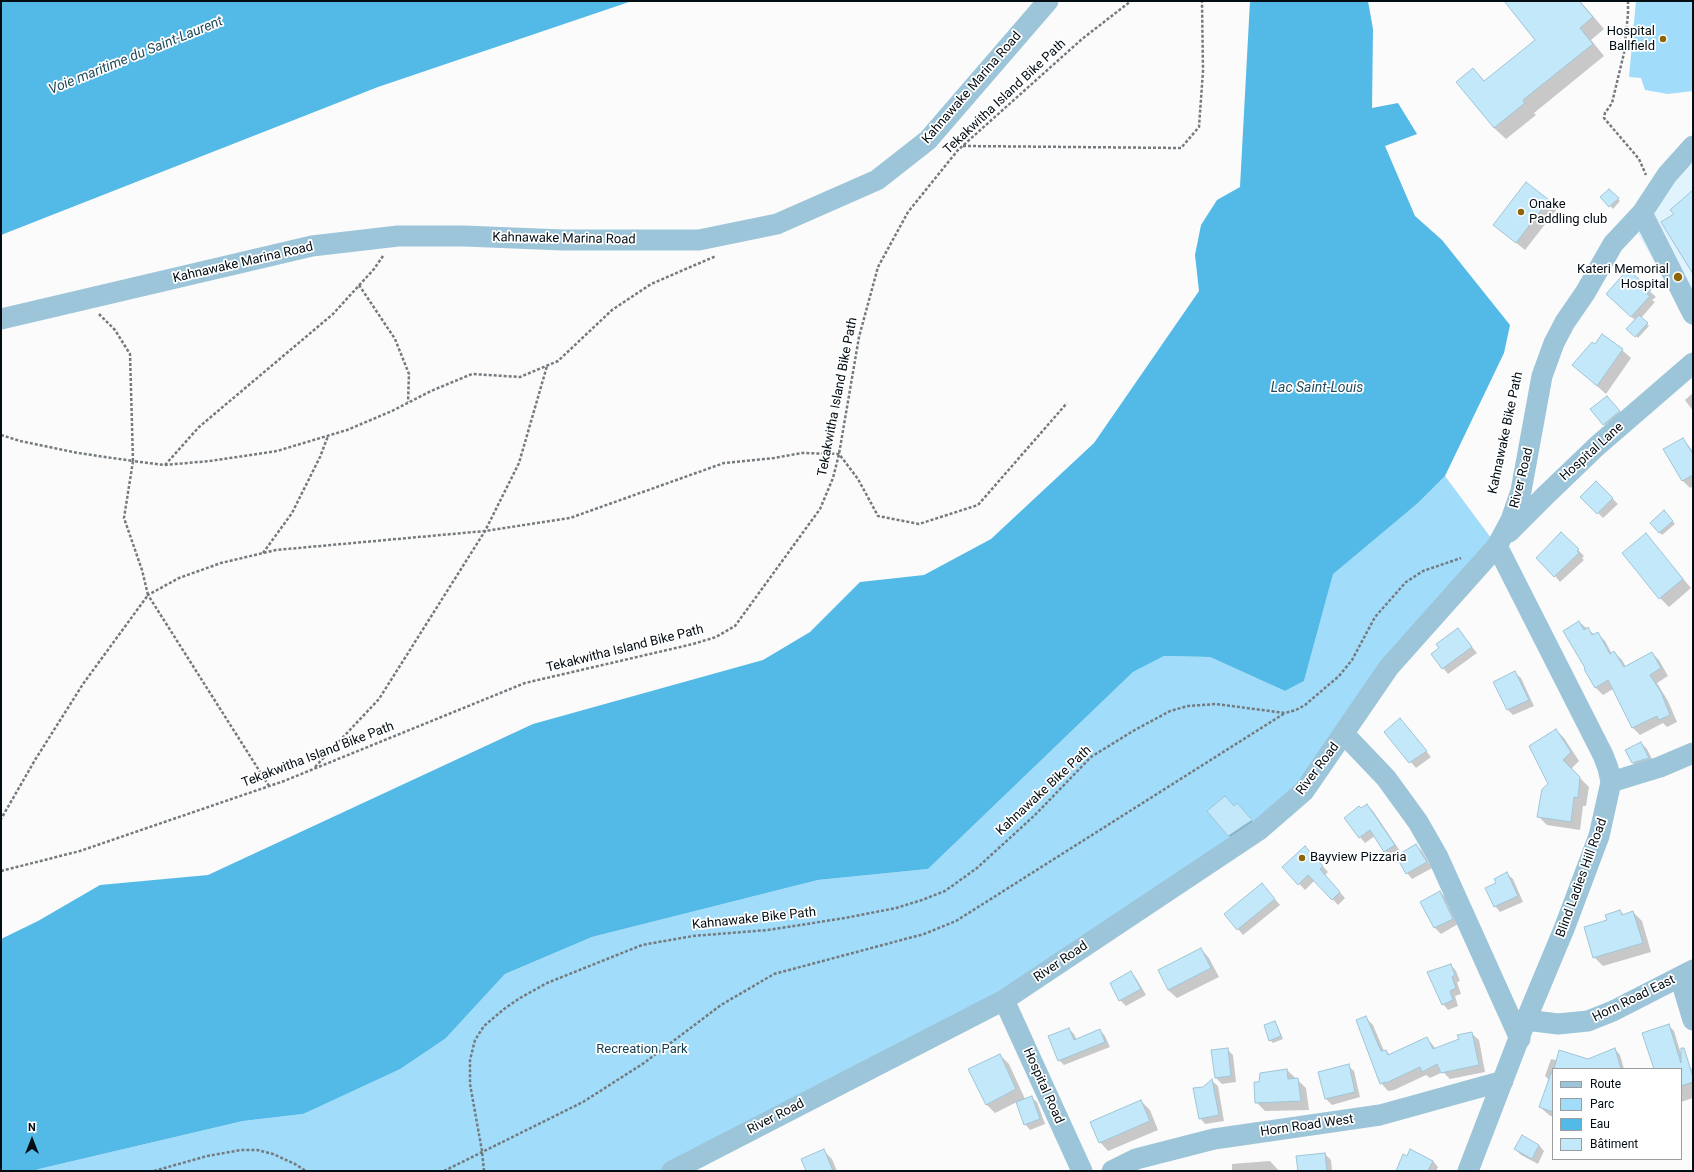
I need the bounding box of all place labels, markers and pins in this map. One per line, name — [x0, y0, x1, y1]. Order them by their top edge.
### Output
place label: Hospital Ballfield — [1607, 24, 1655, 55]
marker: Hospital Ballfield — [1658, 34, 1668, 44]
place label: Onake Paddling club — [1529, 197, 1607, 228]
marker: Onake Paddling club — [1516, 207, 1526, 217]
place label: Kateri Memorial Hospital — [1577, 262, 1669, 293]
marker: Kateri Memorial Hospital — [1672, 271, 1684, 283]
place label: Bayview Pizzaria — [1310, 850, 1407, 866]
marker: Bayview Pizzaria — [1297, 853, 1307, 863]

